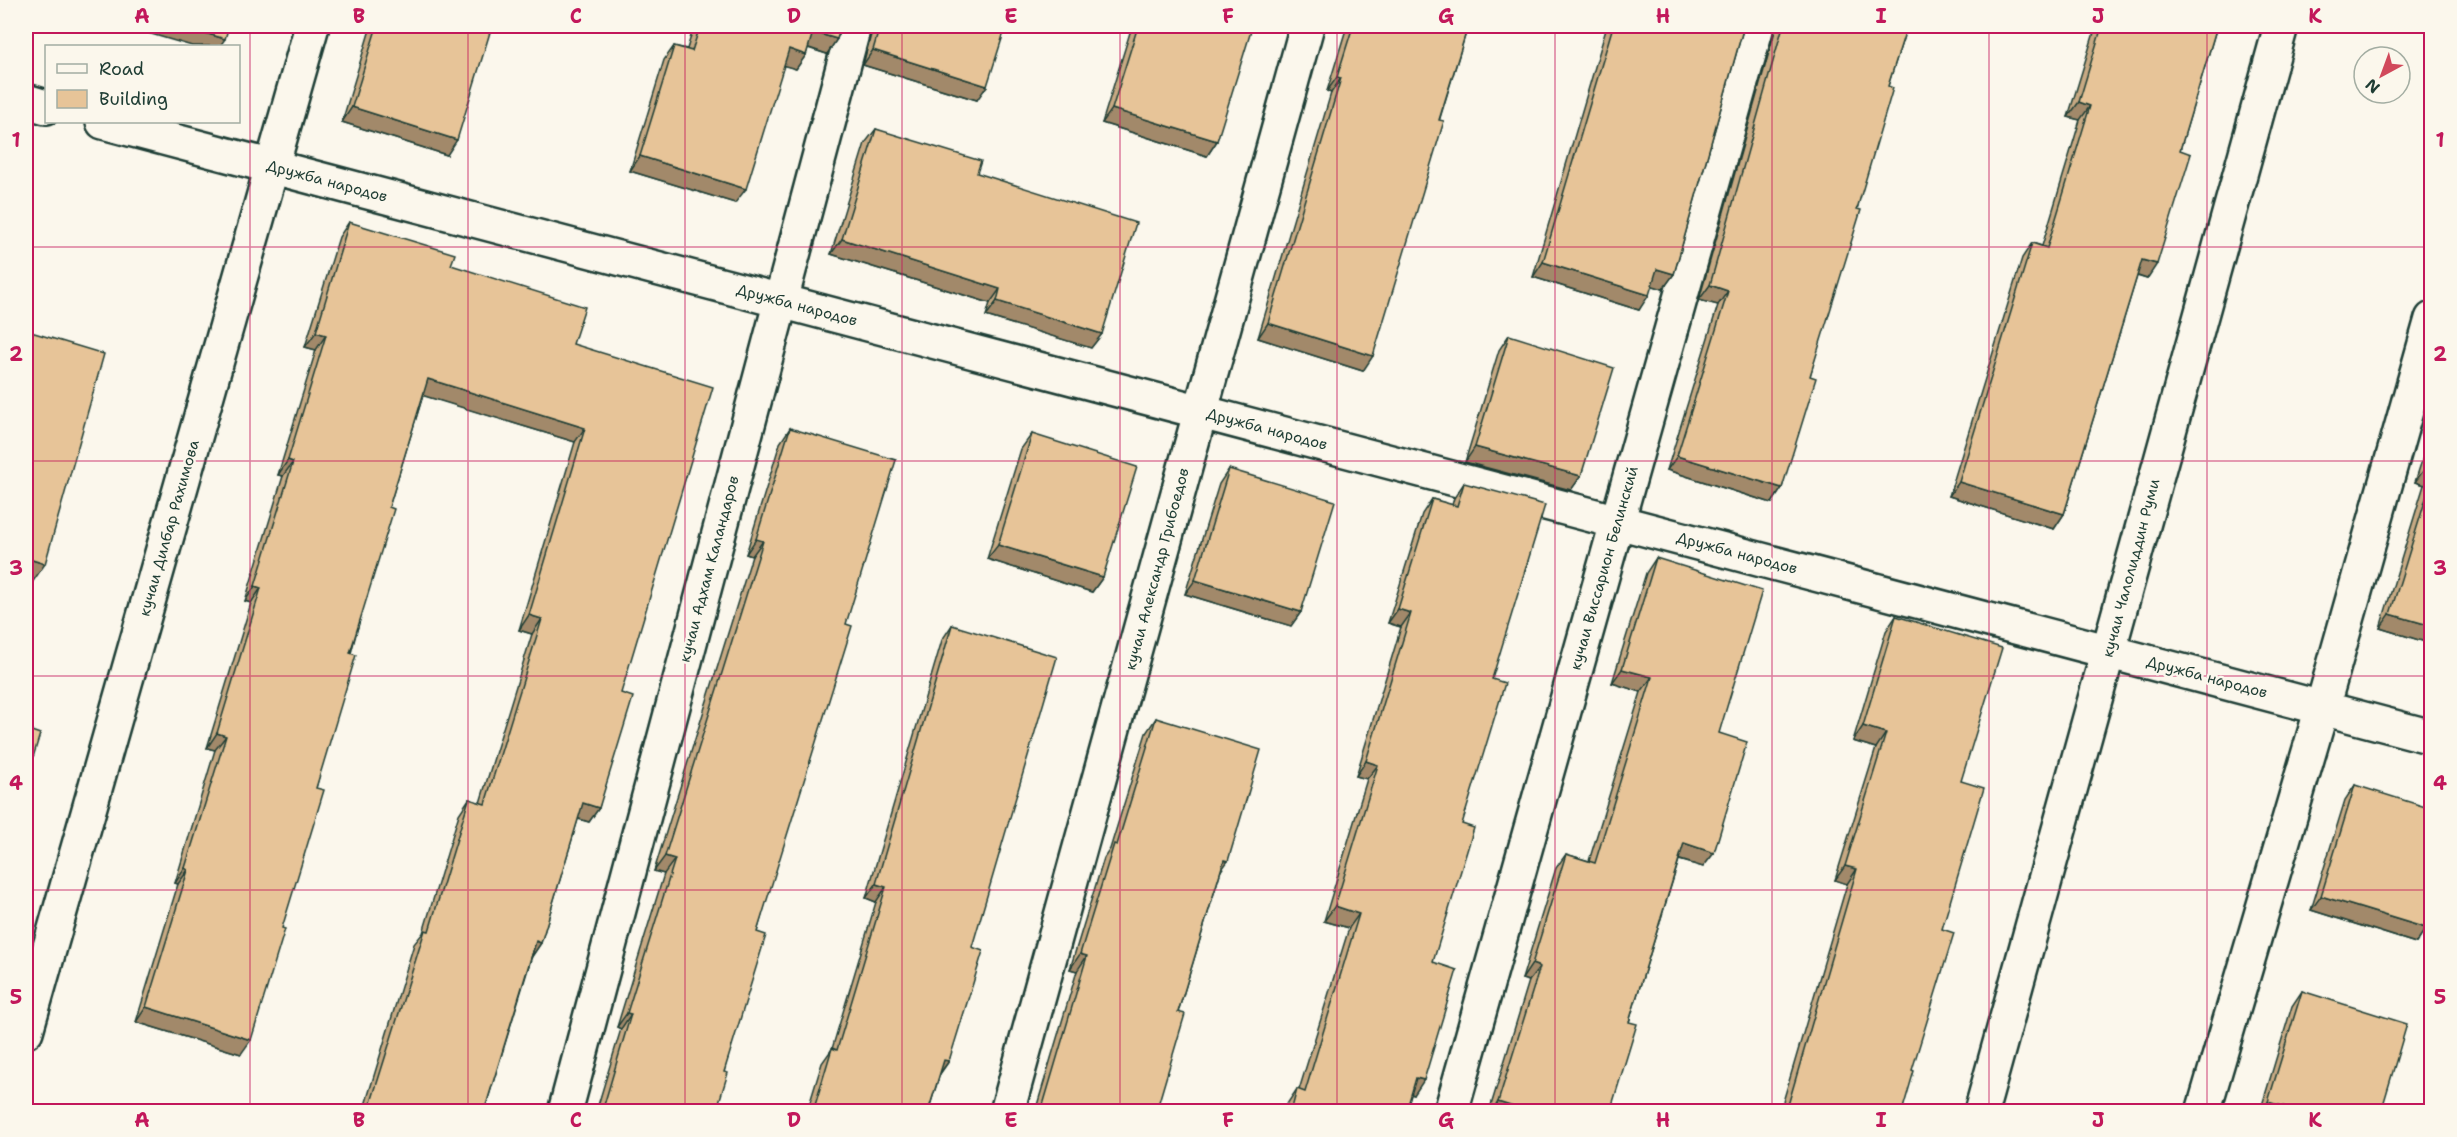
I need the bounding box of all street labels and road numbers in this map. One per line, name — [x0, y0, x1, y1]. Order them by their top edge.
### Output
street label: Дружба народов — [264, 155, 390, 207]
street label: Дружба народов — [734, 279, 860, 331]
street label: Дружба народов — [1204, 403, 1330, 455]
street label: кучаи Дилбар Рахимова — [134, 437, 204, 619]
street label: кучаи Виссарион Белинский — [1565, 464, 1643, 672]
street label: кучаи Александр Грибоедов — [1120, 466, 1194, 672]
street label: кучаи Адхам Каландаров — [674, 473, 744, 664]
street label: кучаи Чалолиддин Руми — [2098, 476, 2165, 659]
street label: Дружба народов — [1674, 527, 1800, 579]
street label: Дружба народов — [2144, 651, 2270, 703]

